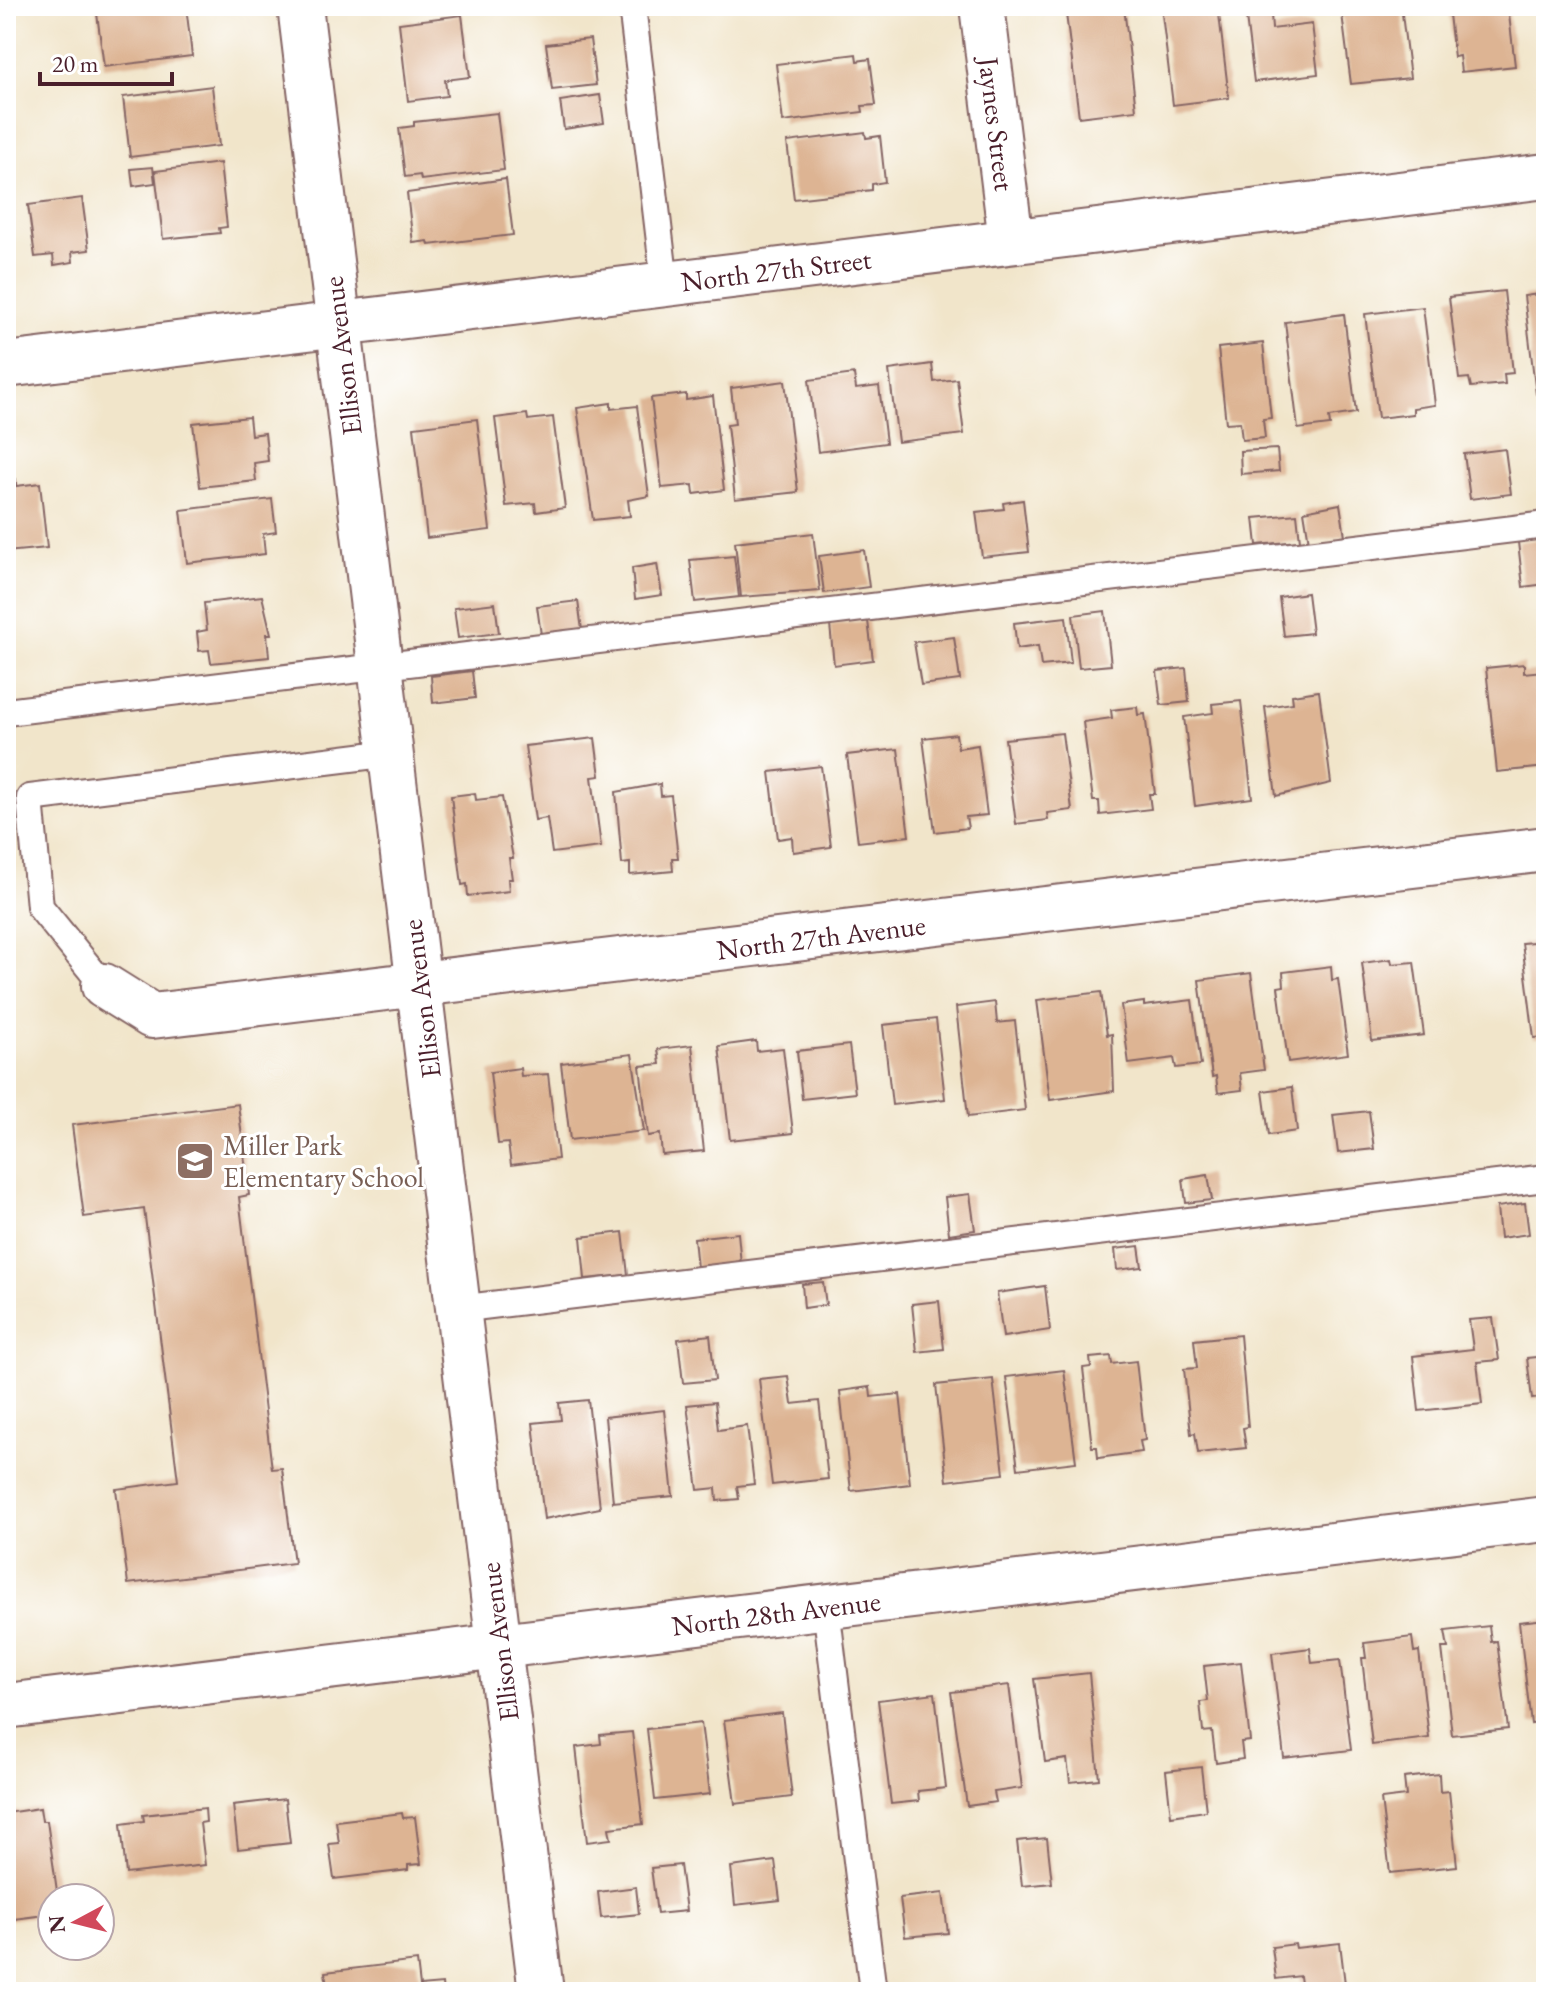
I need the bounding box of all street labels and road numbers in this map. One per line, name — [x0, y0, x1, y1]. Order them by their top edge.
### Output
street label: Jaynes Street — [971, 53, 1023, 193]
street label: North 27th Street — [679, 240, 873, 300]
street label: Ellison Avenue — [314, 274, 370, 437]
street label: North 27th Avenue — [714, 906, 928, 968]
street label: Ellison Avenue — [393, 917, 449, 1080]
street label: Ellison Avenue — [471, 1560, 527, 1723]
street label: North 28th Avenue — [669, 1582, 883, 1644]

